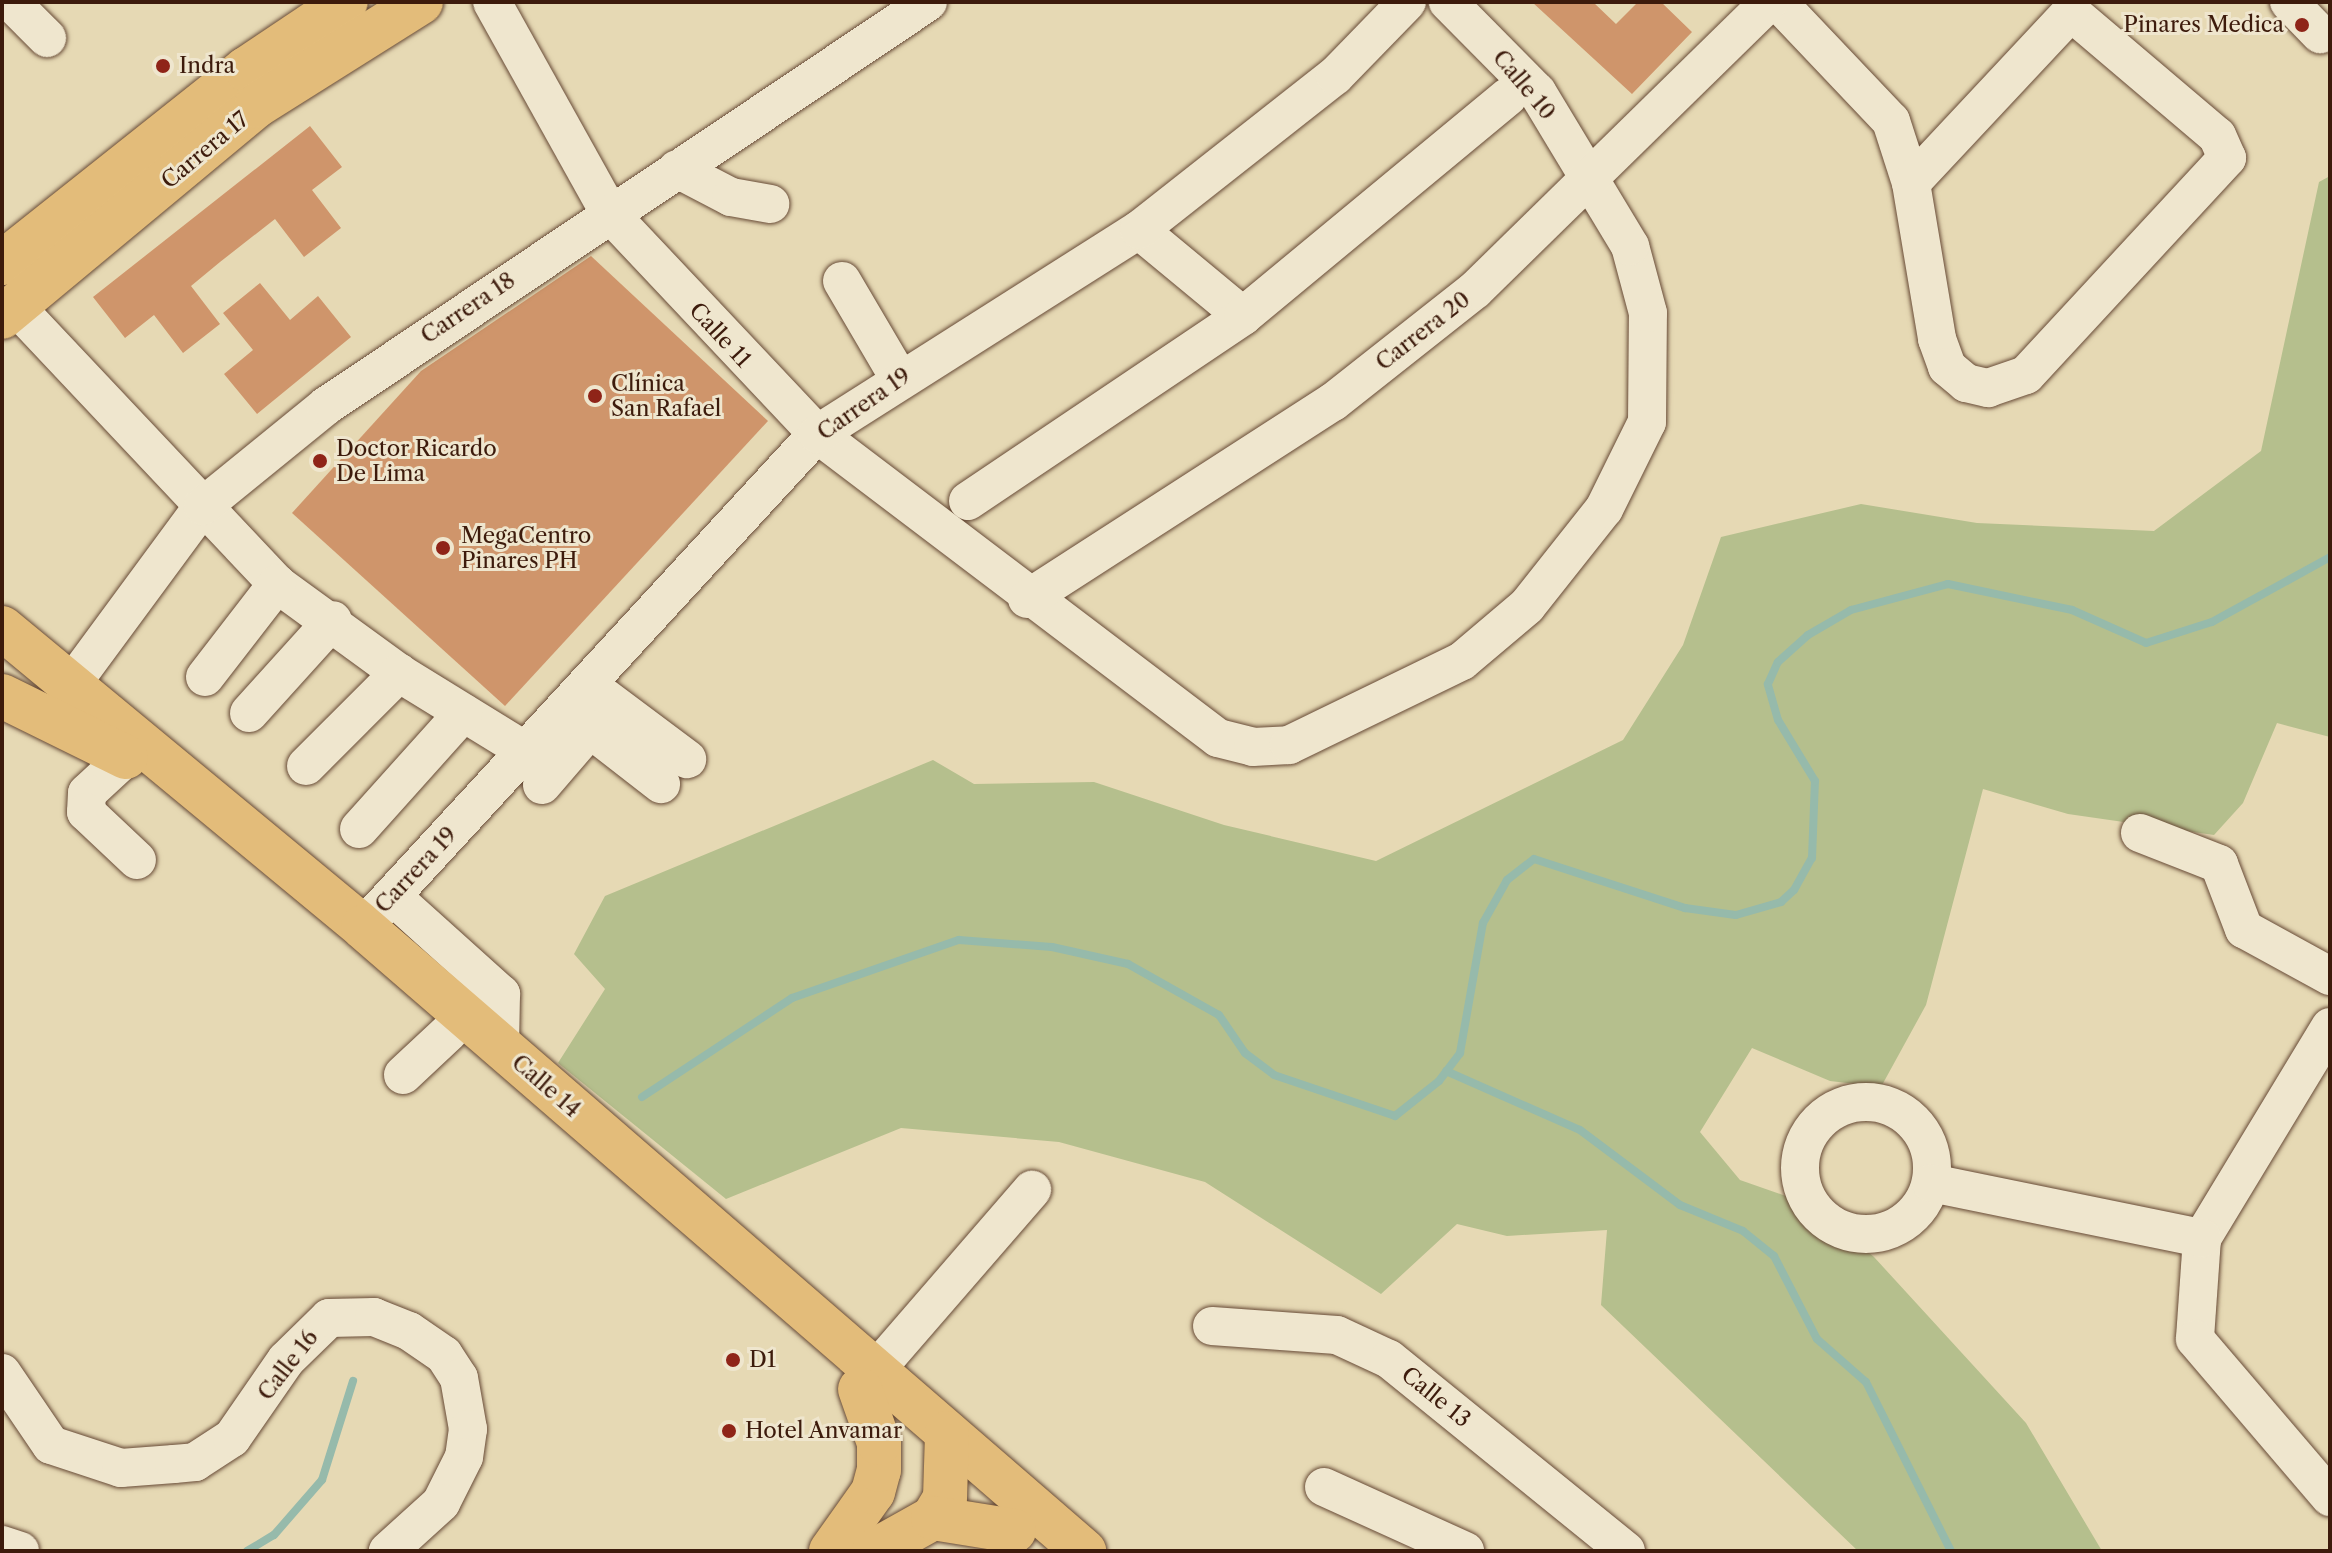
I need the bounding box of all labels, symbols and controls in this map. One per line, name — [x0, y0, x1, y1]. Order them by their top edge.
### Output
place label: Pinares Medica — [2123, 12, 2284, 38]
marker: Pinares Medica — [2291, 14, 2313, 36]
street label: Calle 10 — [1487, 45, 1561, 125]
place label: Indra — [179, 53, 235, 79]
marker: Indra — [154, 57, 172, 75]
street label: Carrera 17 — [156, 106, 254, 194]
street label: Carrera 18 — [416, 267, 520, 349]
street label: Carrera 20 — [1371, 286, 1475, 376]
street label: Calle 11 — [684, 297, 756, 373]
street label: Carrera 19 — [812, 362, 916, 446]
place label: Clínica San Rafael — [611, 370, 721, 422]
marker: Clínica San Rafael — [586, 387, 604, 405]
place label: Doctor Ricardo De Lima — [336, 435, 497, 486]
marker: Doctor Ricardo De Lima — [311, 452, 329, 470]
place label: MegaCentro Pinares PH — [461, 522, 591, 574]
marker: MegaCentro Pinares PH — [432, 537, 454, 559]
street label: Carrera 19 — [370, 822, 462, 918]
street label: Calle 14 — [506, 1049, 586, 1123]
street label: Calle 16 — [252, 1325, 324, 1405]
place label: D1 — [749, 1347, 776, 1373]
marker: D1 — [724, 1351, 742, 1369]
street label: Calle 13 — [1396, 1361, 1476, 1433]
place label: Hotel Anvamar — [745, 1418, 903, 1444]
marker: Hotel Anvamar — [720, 1422, 738, 1440]

